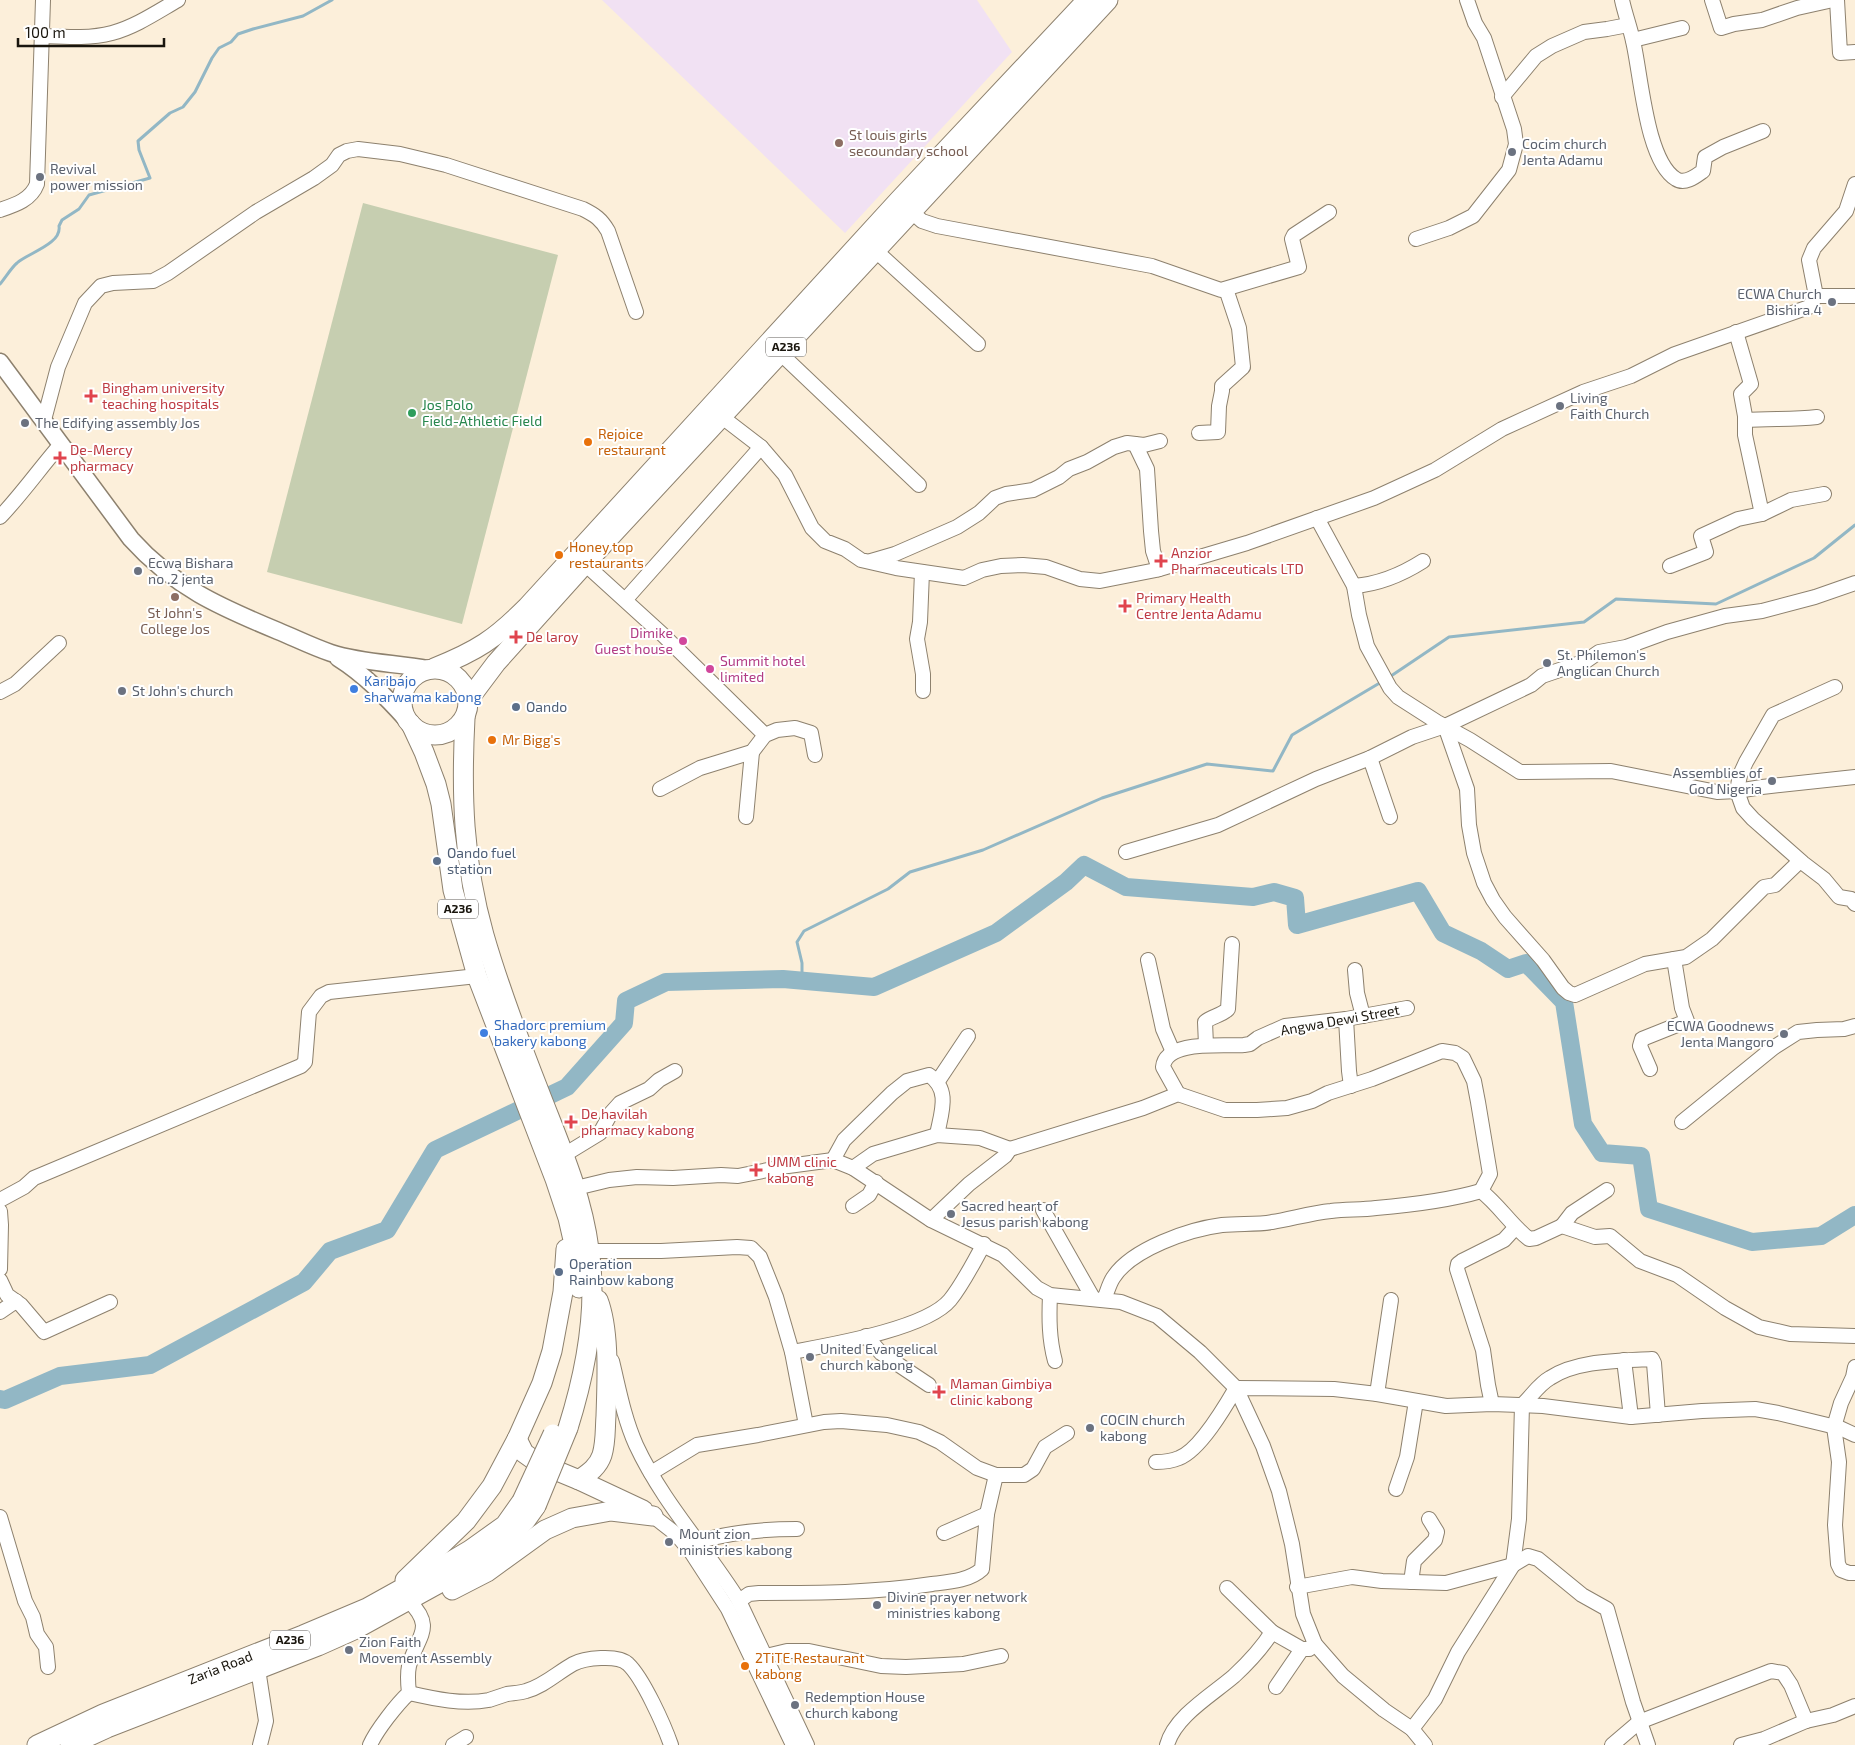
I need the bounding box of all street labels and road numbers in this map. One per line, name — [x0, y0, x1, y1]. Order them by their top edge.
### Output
road number: A236 — [766, 338, 806, 357]
road number: A236 — [438, 900, 478, 919]
street label: Angwa Dewi Street — [1279, 1001, 1401, 1038]
road number: A236 — [270, 1630, 310, 1650]
street label: Zaria Road — [185, 1647, 255, 1688]

